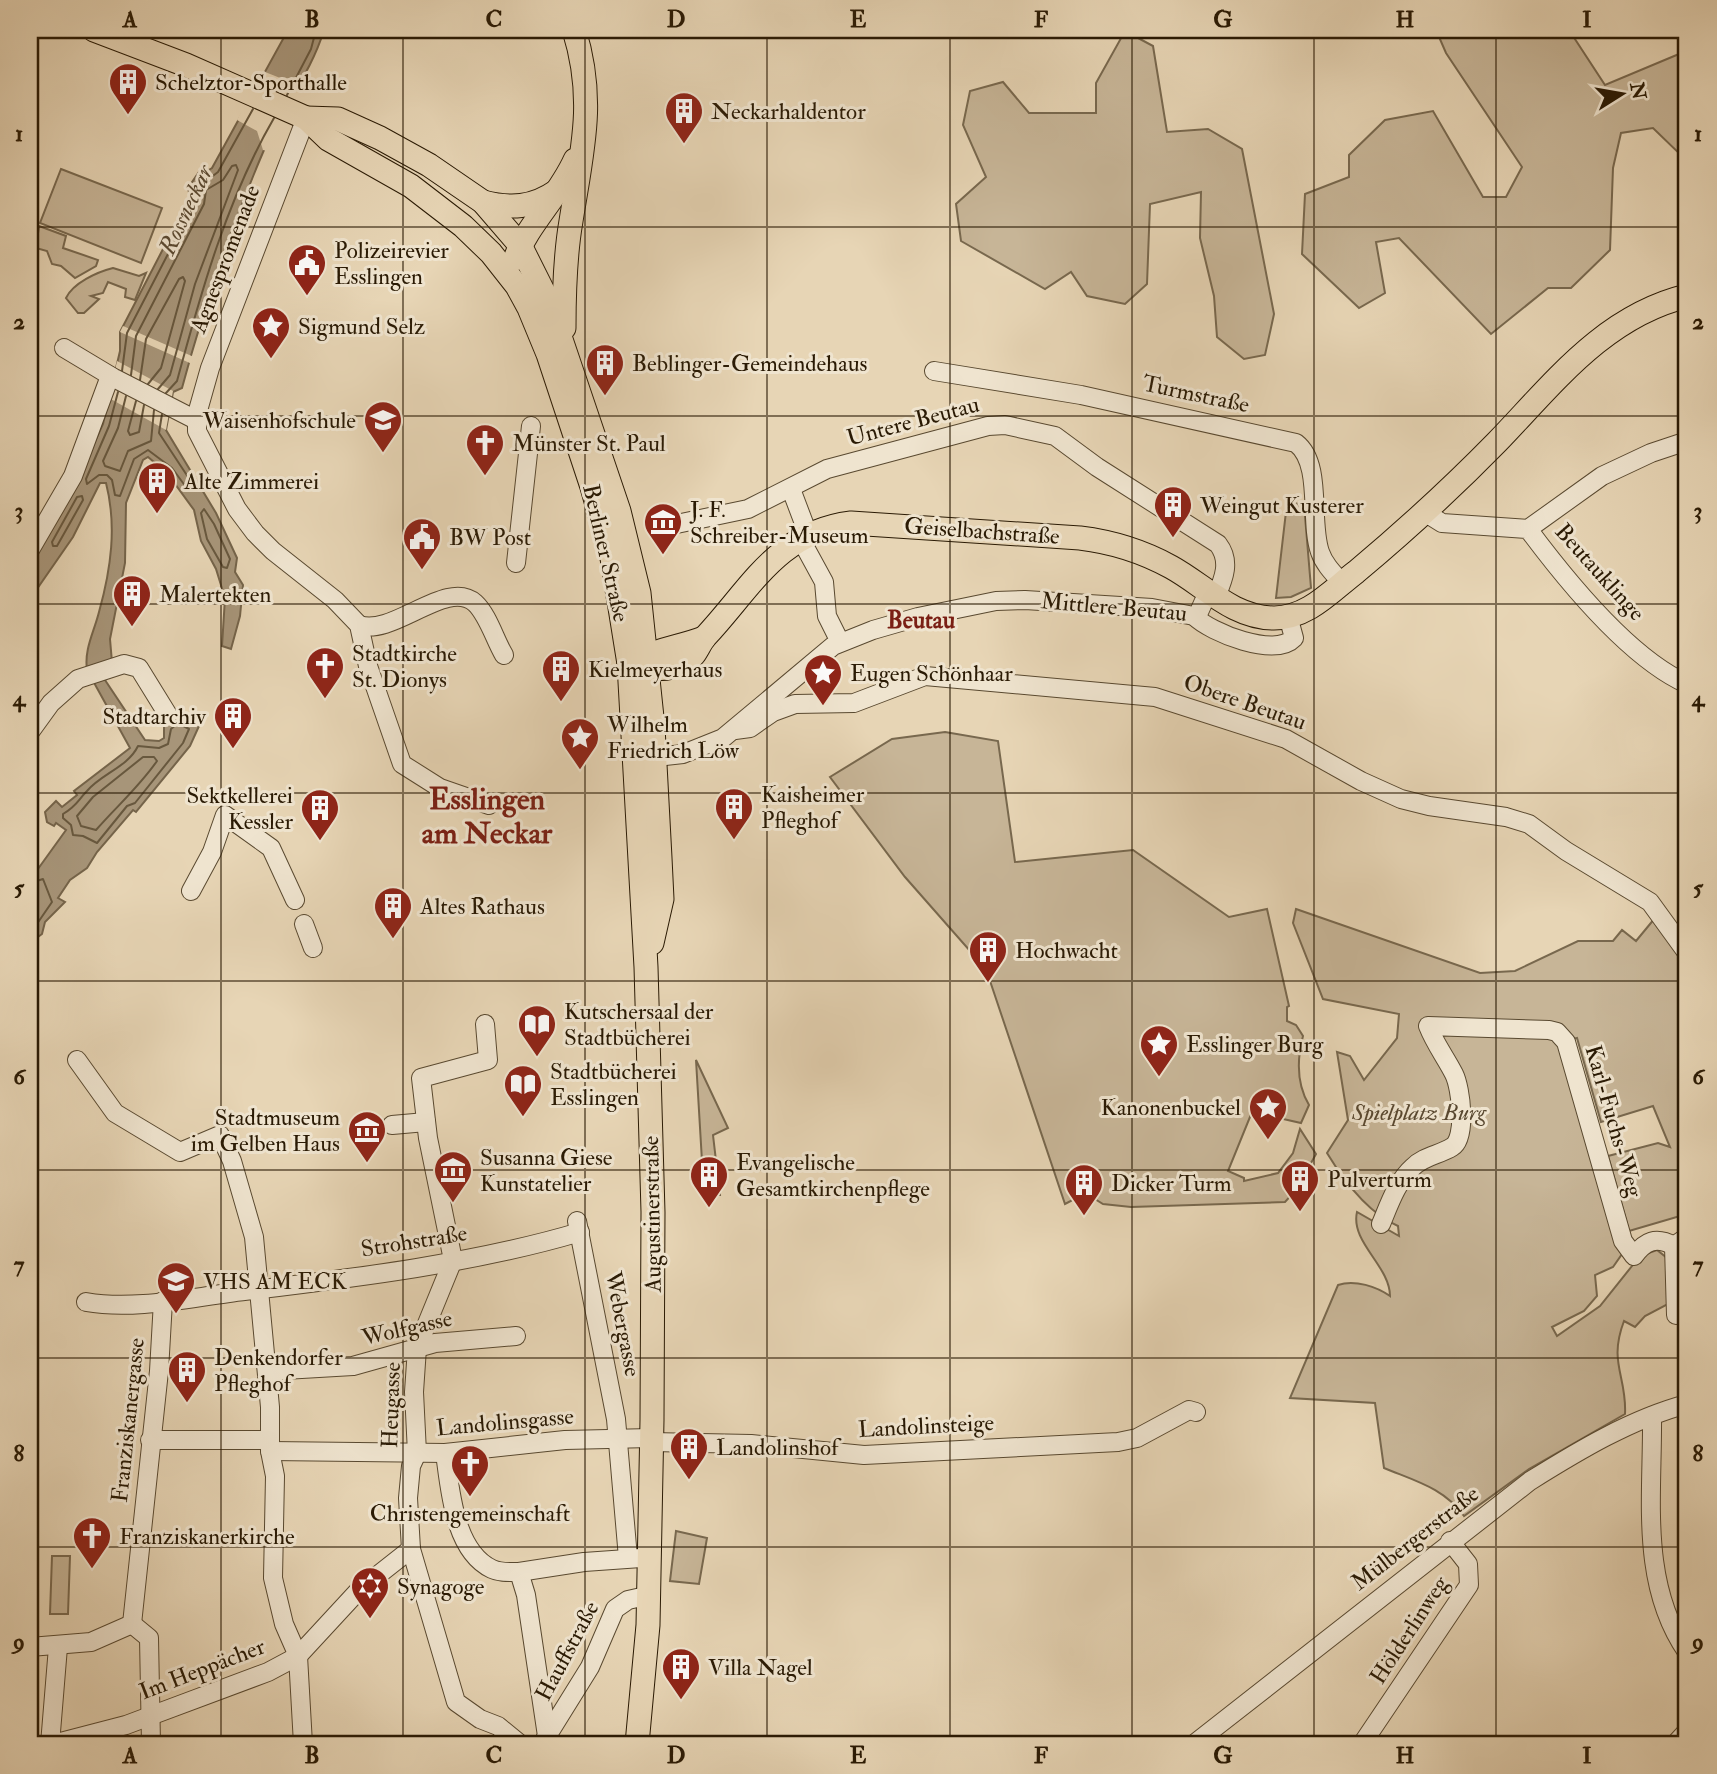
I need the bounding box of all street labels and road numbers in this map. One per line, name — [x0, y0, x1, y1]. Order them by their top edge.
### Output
street label: Agnespromenade — [183, 181, 268, 338]
street label: Turmstraße — [1140, 369, 1252, 420]
street label: Untere Beutau — [844, 389, 982, 453]
street label: Berliner Straße — [576, 481, 636, 625]
street label: Geiselbachstraße — [903, 511, 1061, 551]
street label: Beutauklinge — [1549, 517, 1652, 627]
street label: Mittlere Beutau — [1040, 586, 1188, 628]
street label: Obere Beutau — [1180, 667, 1310, 737]
street label: Karl-Fuchs-Weg — [1578, 1042, 1650, 1201]
street label: Augustinerstraße — [636, 1135, 668, 1294]
street label: Strohstraße — [359, 1218, 470, 1264]
street label: Webergasse — [598, 1268, 647, 1379]
street label: Wolfgasse — [358, 1303, 455, 1353]
street label: Franziskanergasse — [105, 1336, 151, 1504]
street label: Heugasse — [375, 1361, 407, 1449]
street label: Landolinsgasse — [435, 1402, 575, 1442]
street label: Landolinsteige — [857, 1408, 995, 1444]
street label: Mülbergerstraße — [1345, 1479, 1485, 1597]
street label: Hölderlinweg — [1363, 1570, 1455, 1690]
street label: Hauffstraße — [529, 1596, 606, 1706]
street label: Im Heppächer — [135, 1632, 270, 1707]

